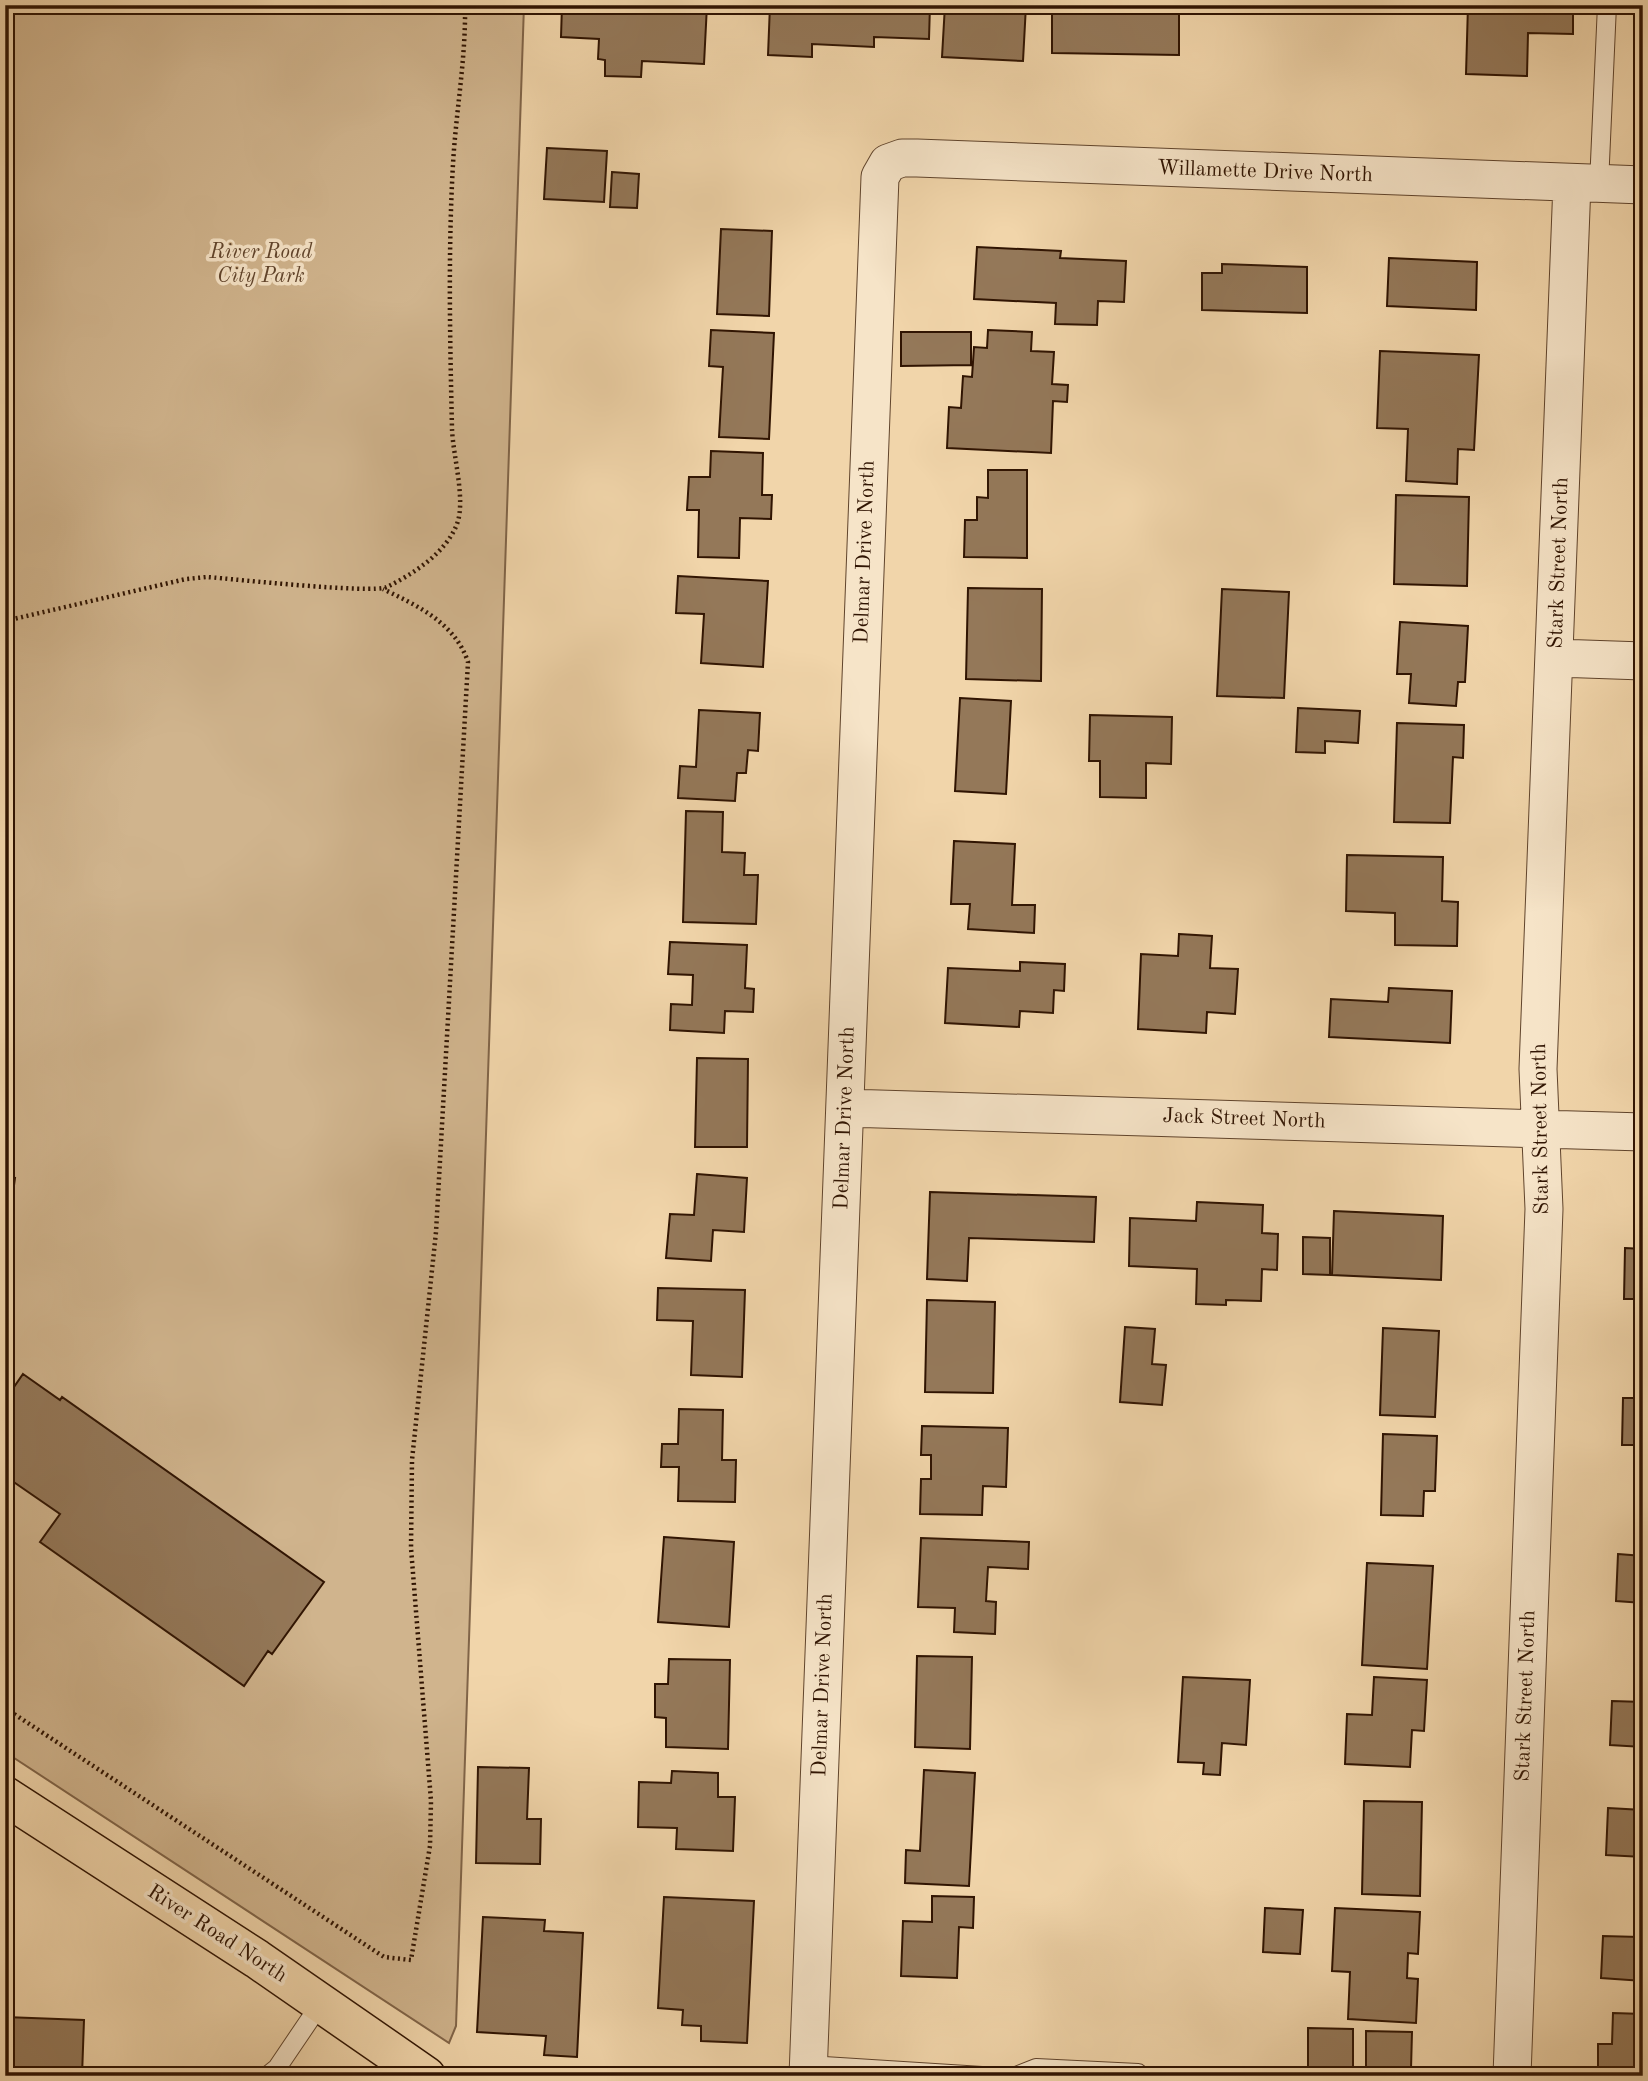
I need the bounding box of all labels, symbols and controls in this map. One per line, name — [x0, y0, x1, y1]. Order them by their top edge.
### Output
street label: Willamette Drive North — [1157, 158, 1373, 186]
park label: River Road City Park — [209, 242, 313, 287]
street label: Delmar Drive North — [851, 460, 879, 644]
street label: Stark Street North — [1546, 477, 1572, 649]
street label: Delmar Drive North — [831, 1026, 859, 1210]
street label: Stark Street North — [1529, 1043, 1553, 1215]
street label: Jack Street North — [1162, 1106, 1326, 1132]
street label: Delmar Drive North — [809, 1593, 837, 1777]
street label: Stark Street North — [1513, 1610, 1539, 1782]
street label: River Road North — [144, 1881, 290, 1987]

